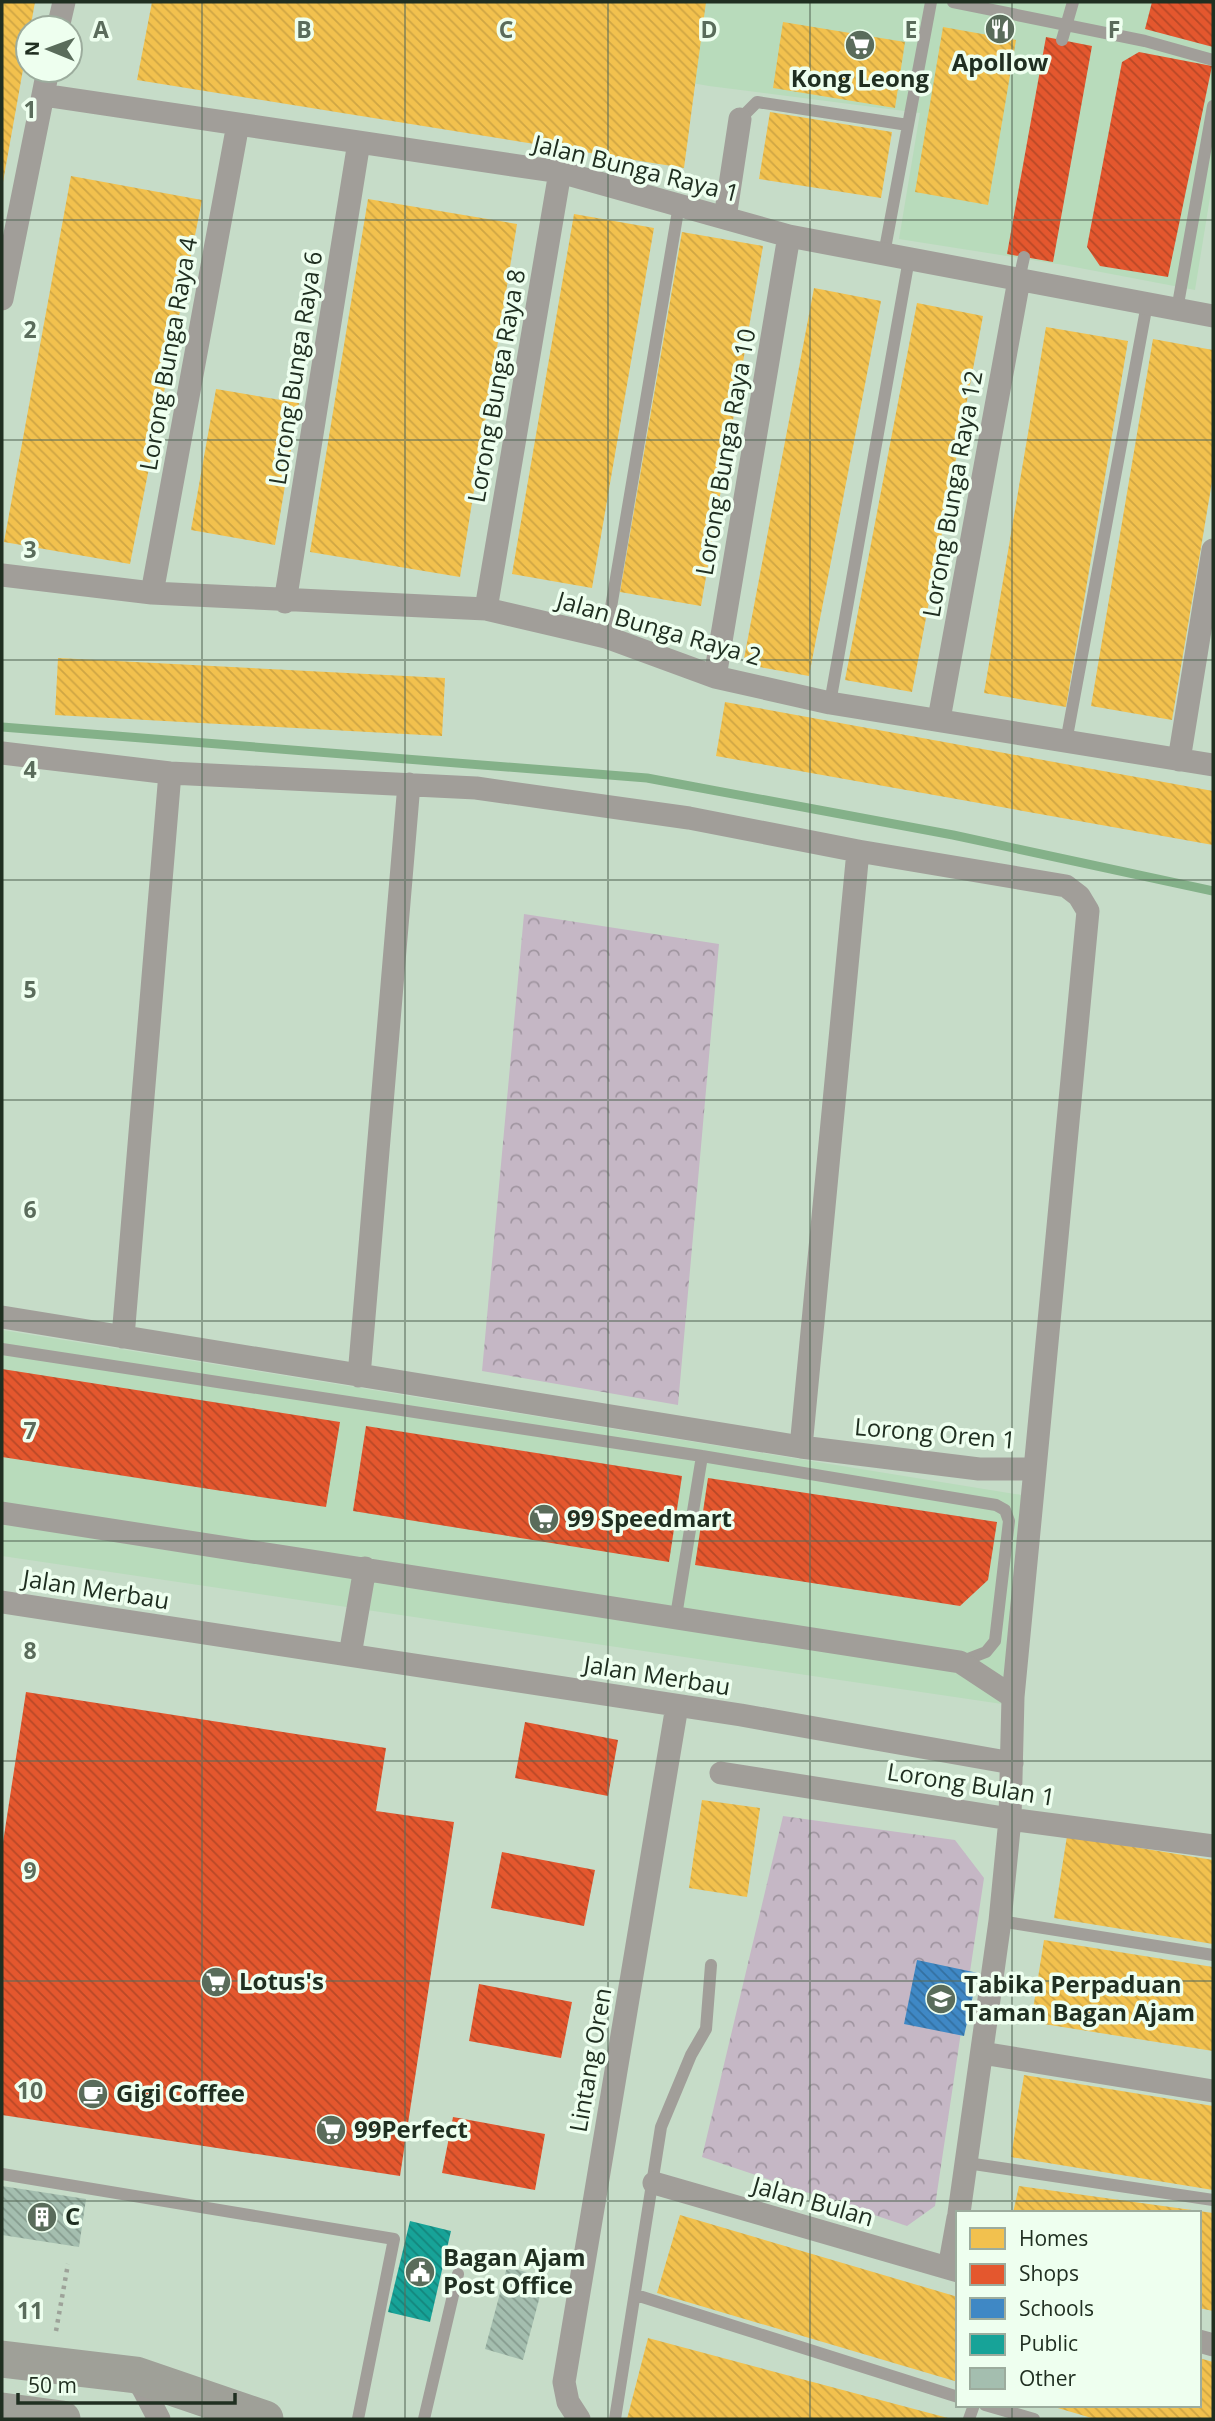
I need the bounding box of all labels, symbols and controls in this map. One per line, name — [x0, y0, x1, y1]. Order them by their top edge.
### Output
restaurant icon: Apollow — [983, 12, 1017, 46]
text: A — [93, 13, 109, 45]
text: B — [296, 13, 312, 45]
text: C — [499, 13, 513, 45]
text: D — [700, 13, 718, 45]
text: E — [905, 13, 917, 45]
text: F — [1108, 13, 1120, 45]
north arrow — [14, 14, 84, 84]
supermarket icon: Kong Leong — [843, 28, 877, 62]
text: N — [19, 41, 45, 57]
place label: Apollow — [952, 45, 1049, 78]
place label: Kong Leong — [791, 61, 930, 94]
text: 1 — [23, 93, 37, 125]
street label: Jalan Bunga Raya 1 — [528, 126, 743, 209]
street label: Lorong Bunga Raya 4 — [131, 234, 204, 473]
street label: Lorong Bunga Raya 6 — [260, 249, 329, 487]
street label: Lorong Bunga Raya 8 — [459, 267, 532, 505]
text: 2 — [23, 313, 37, 345]
street label: Lorong Bunga Raya 10 — [687, 326, 762, 578]
street label: Lorong Bunga Raya 12 — [914, 368, 989, 620]
text: 3 — [23, 533, 37, 565]
street label: Jalan Bunga Raya 2 — [551, 582, 765, 673]
text: 4 — [23, 753, 37, 785]
text: 5 — [23, 973, 37, 1005]
text: 6 — [23, 1193, 37, 1225]
street label: Lorong Oren 1 — [853, 1409, 1017, 1456]
text: 7 — [23, 1414, 37, 1446]
place label: 99 Speedmart — [567, 1501, 732, 1534]
supermarket icon: 99 Speedmart — [527, 1502, 561, 1536]
street label: Jalan Merbau — [19, 1560, 172, 1616]
text: 8 — [23, 1634, 37, 1666]
street label: Jalan Merbau — [580, 1646, 733, 1702]
street label: Lorong Bulan 1 — [885, 1754, 1058, 1813]
text: 9 — [23, 1854, 37, 1886]
place label: Lotus's — [239, 1964, 324, 1997]
supermarket icon: Lotus's — [199, 1965, 233, 1999]
place label: Tabika Perpaduan Taman Bagan Ajam — [964, 1967, 1195, 2028]
school or university icon: Tabika Perpaduan Taman Bagan Ajam — [924, 1982, 958, 2016]
street label: Lintang Oren — [561, 1985, 618, 2134]
text: 10 — [17, 2074, 43, 2106]
place label: Gigi Coffee — [116, 2076, 245, 2109]
cafe icon: Gigi Coffee — [76, 2077, 110, 2111]
place label: 99Perfect — [354, 2112, 468, 2145]
supermarket icon: 99Perfect — [314, 2113, 348, 2147]
street label: Jalan Bulan — [747, 2167, 878, 2234]
place label: C — [65, 2199, 80, 2232]
building icon: C — [25, 2200, 59, 2234]
legend — [956, 2211, 1201, 2407]
text: Homes — [1019, 2224, 1088, 2252]
place label: Bagan Ajam Post Office — [443, 2240, 586, 2301]
public building icon: Bagan Ajam Post Office — [403, 2255, 437, 2289]
text: Shops — [1019, 2259, 1079, 2287]
text: 11 — [17, 2294, 43, 2326]
text: Schools — [1019, 2294, 1094, 2322]
text: Public — [1019, 2329, 1078, 2357]
scale bar — [18, 2362, 234, 2406]
text: Other — [1019, 2364, 1076, 2392]
text: 50 m — [28, 2371, 77, 2399]

